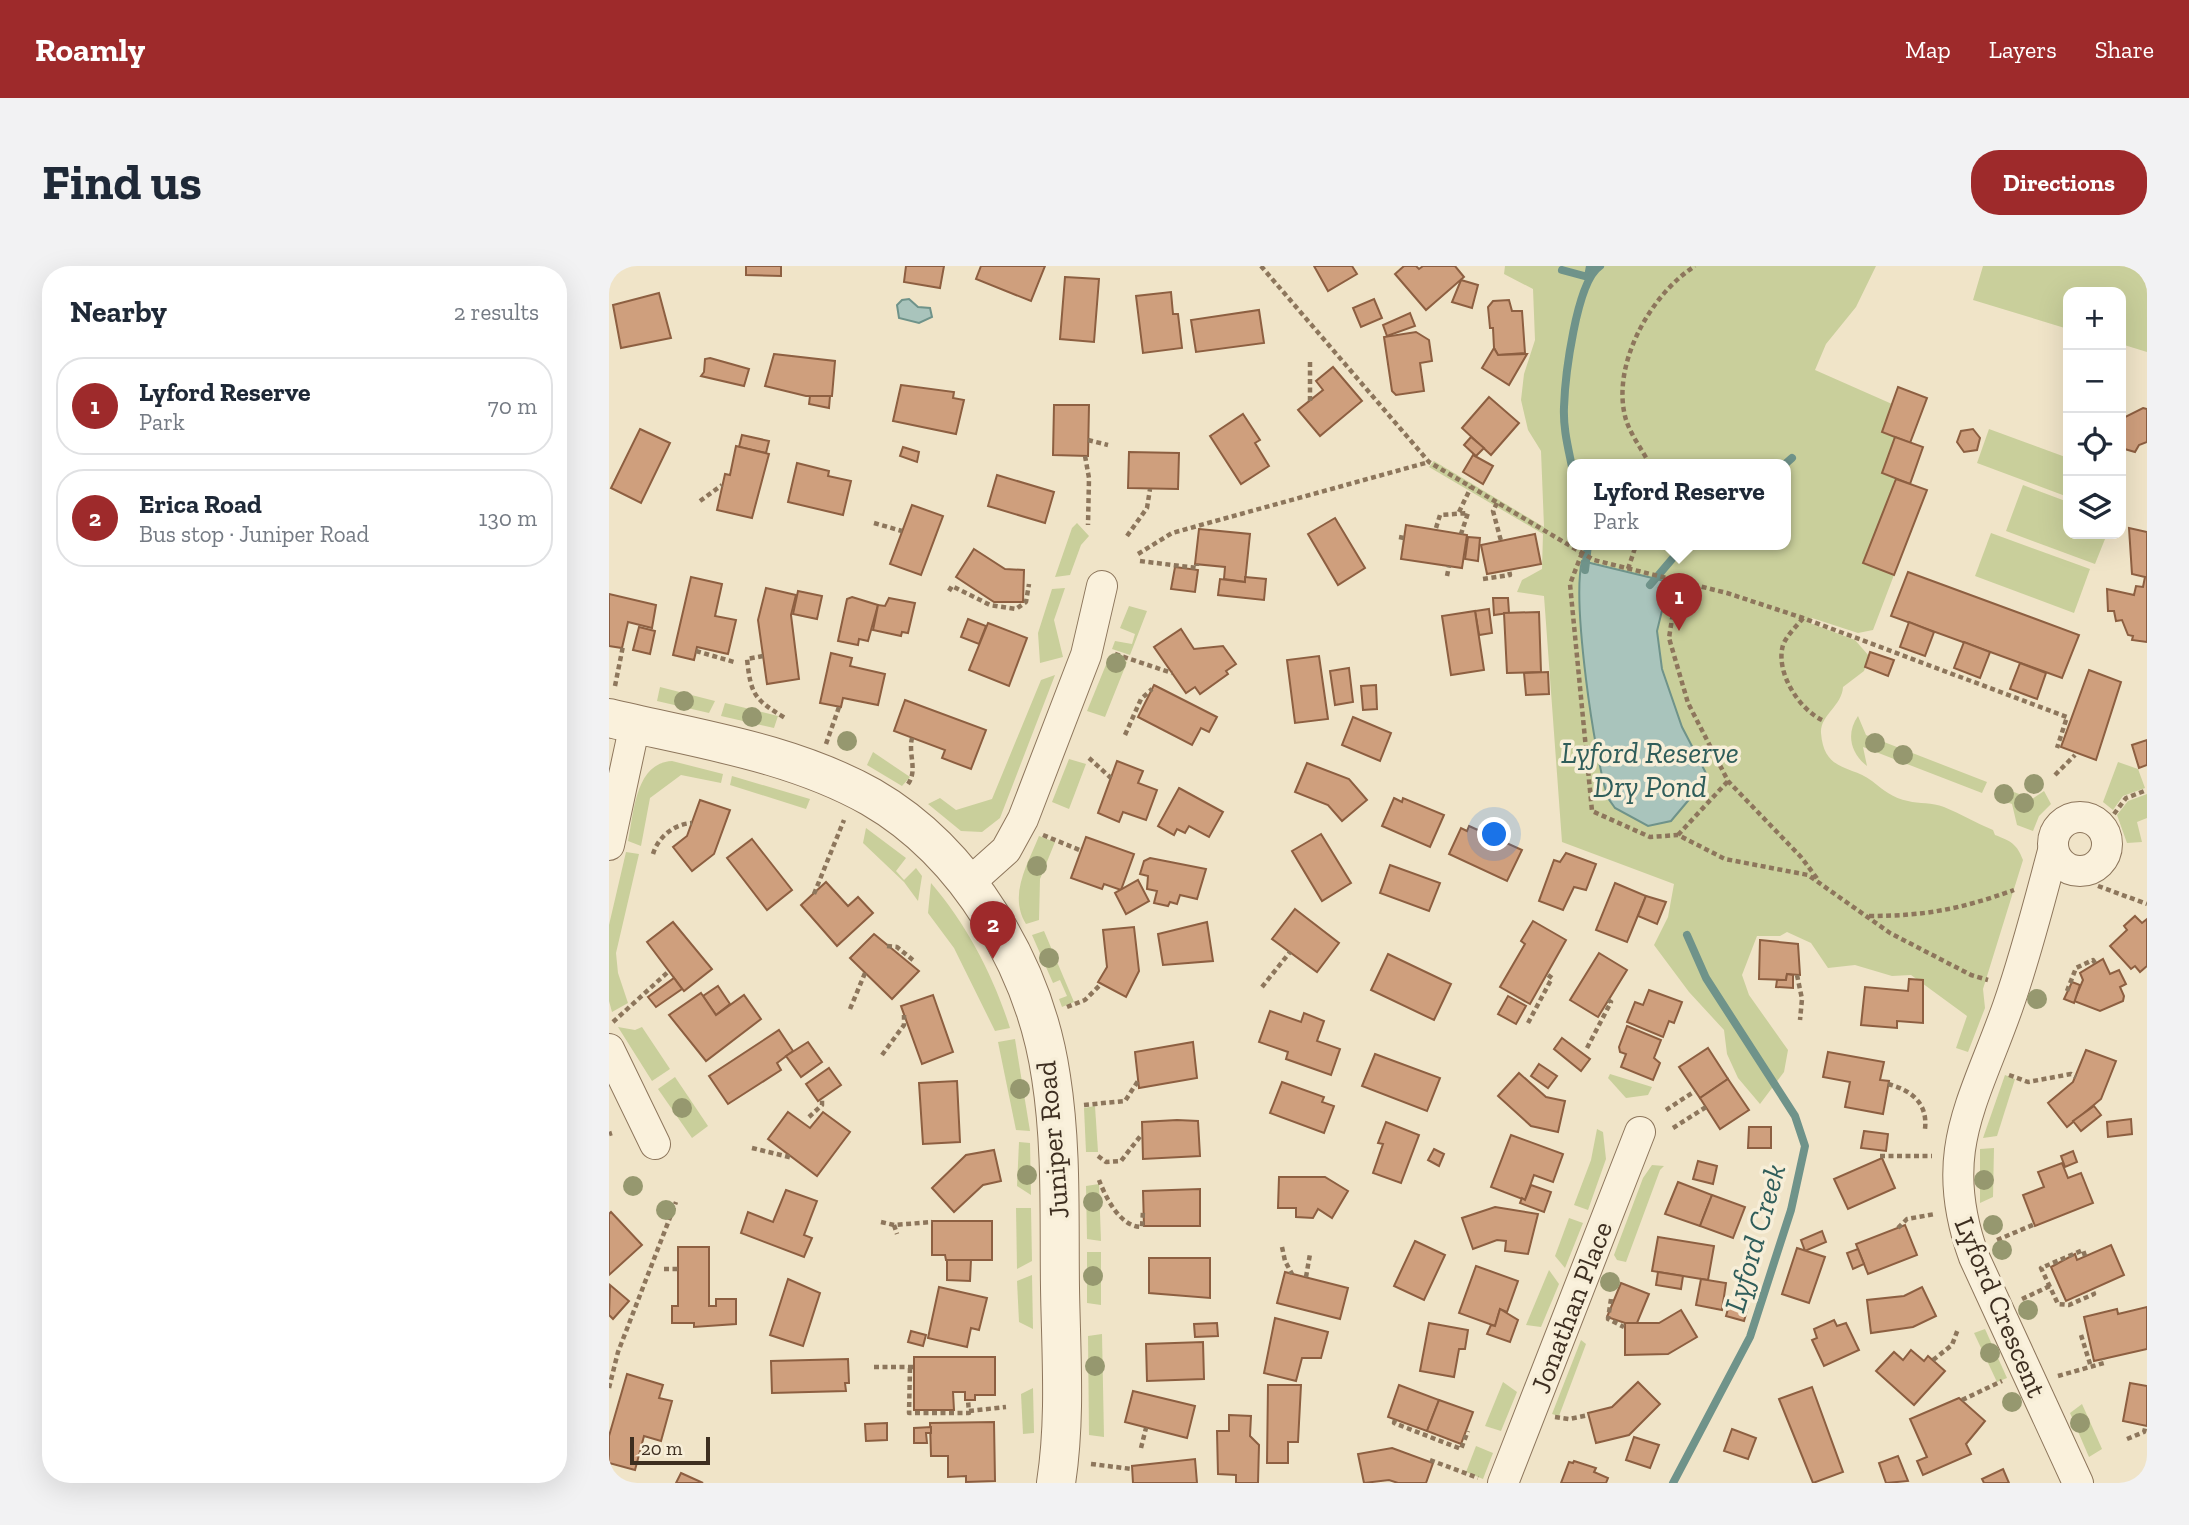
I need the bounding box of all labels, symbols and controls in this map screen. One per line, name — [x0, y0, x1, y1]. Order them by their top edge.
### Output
text: Roamly — [35, 30, 145, 69]
text: Map — [1905, 35, 1951, 64]
text: Layers — [1989, 35, 2057, 64]
text: Share — [2095, 35, 2154, 64]
button: Directions — [1971, 150, 2147, 215]
text: Find us — [42, 153, 202, 212]
map controls — [2063, 287, 2126, 539]
button: + — [2063, 287, 2126, 350]
text: Nearby — [70, 294, 167, 330]
text: 2 results — [454, 298, 539, 326]
button: − — [2063, 350, 2126, 413]
text: Lyford Reserve — [139, 376, 311, 408]
text: 1 — [90, 392, 100, 420]
text: 70 m — [488, 392, 537, 420]
text: Park — [139, 408, 185, 436]
button: locate — [2063, 413, 2126, 476]
popup — [1567, 459, 1791, 550]
text: Lyford Reserve — [1593, 475, 1765, 507]
button: layers — [2063, 476, 2126, 539]
text: Erica Road — [139, 488, 262, 520]
text: 2 — [89, 504, 101, 532]
text: 130 m — [479, 504, 537, 532]
text: Park — [1593, 507, 1639, 535]
text: Bus stop · Juniper Road — [139, 520, 369, 548]
pin: 1 — [1656, 573, 1702, 631]
water label: Lyford Reserve Dry Pond — [1561, 735, 1739, 805]
your location — [1477, 817, 1511, 851]
pin: 2 — [970, 901, 1016, 959]
street label: Juniper Road — [1029, 1060, 1076, 1220]
water label: Lyford Creek — [1717, 1160, 1793, 1316]
street label: Lyford Crescent — [1948, 1212, 2054, 1403]
street label: Jonathan Place — [1524, 1217, 1619, 1398]
scale bar — [630, 1434, 711, 1466]
text: 20 m — [641, 1437, 682, 1460]

